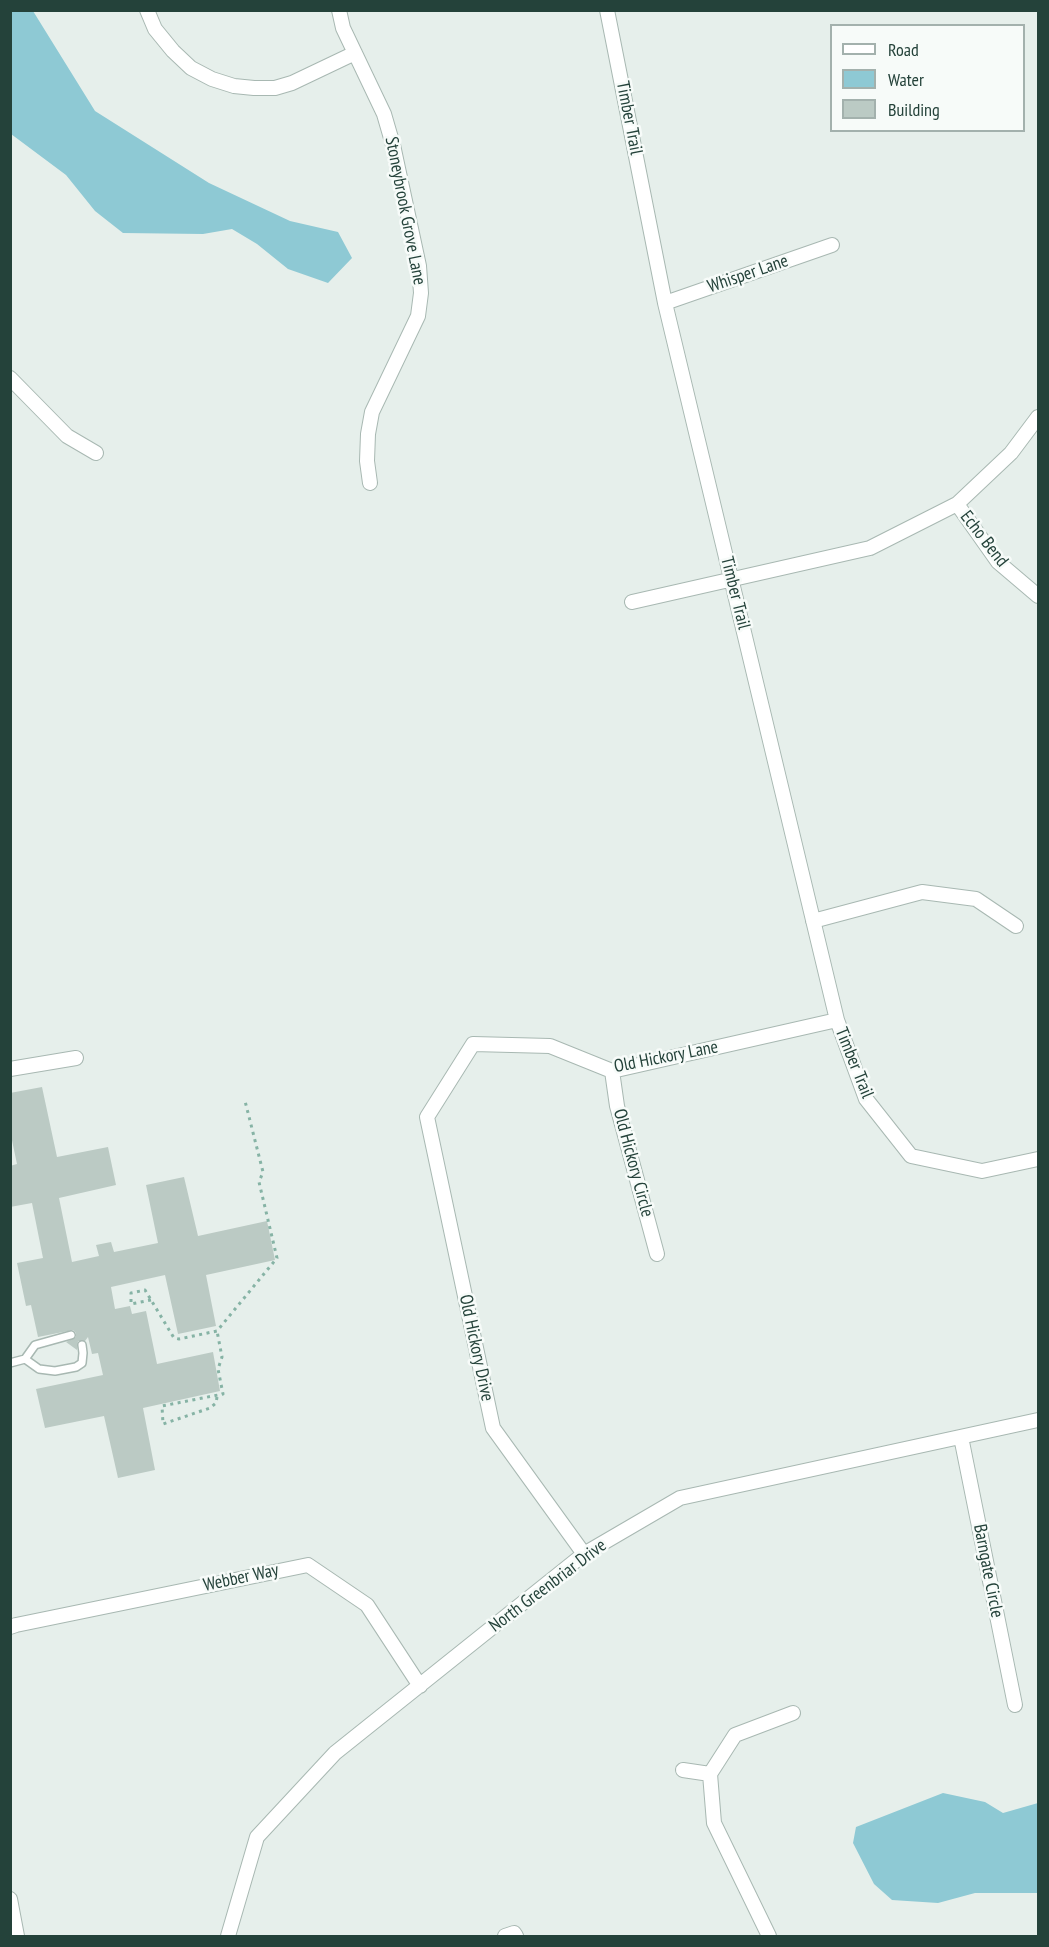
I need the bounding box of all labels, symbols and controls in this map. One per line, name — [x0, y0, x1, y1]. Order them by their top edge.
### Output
legend — [830, 24, 1025, 132]
text: Road — [888, 38, 919, 61]
text: Water — [888, 68, 924, 91]
street label: Timber Trail — [611, 79, 647, 157]
text: Building — [888, 98, 940, 121]
street label: Stoneybrook Grove Lane — [380, 135, 430, 287]
street label: Whisper Lane — [705, 250, 791, 298]
street label: Echo Bend — [955, 507, 1013, 571]
street label: Timber Trail — [716, 554, 754, 632]
street label: Timber Trail — [830, 1024, 878, 1102]
street label: Old Hickory Lane — [612, 1036, 720, 1078]
street label: Old Hickory Circle — [608, 1107, 658, 1219]
street label: Old Hickory Drive — [454, 1293, 498, 1403]
street label: Barngate Circle — [968, 1522, 1008, 1620]
street label: North Greenbriar Drive — [485, 1535, 611, 1637]
street label: Webber Way — [202, 1560, 280, 1596]

